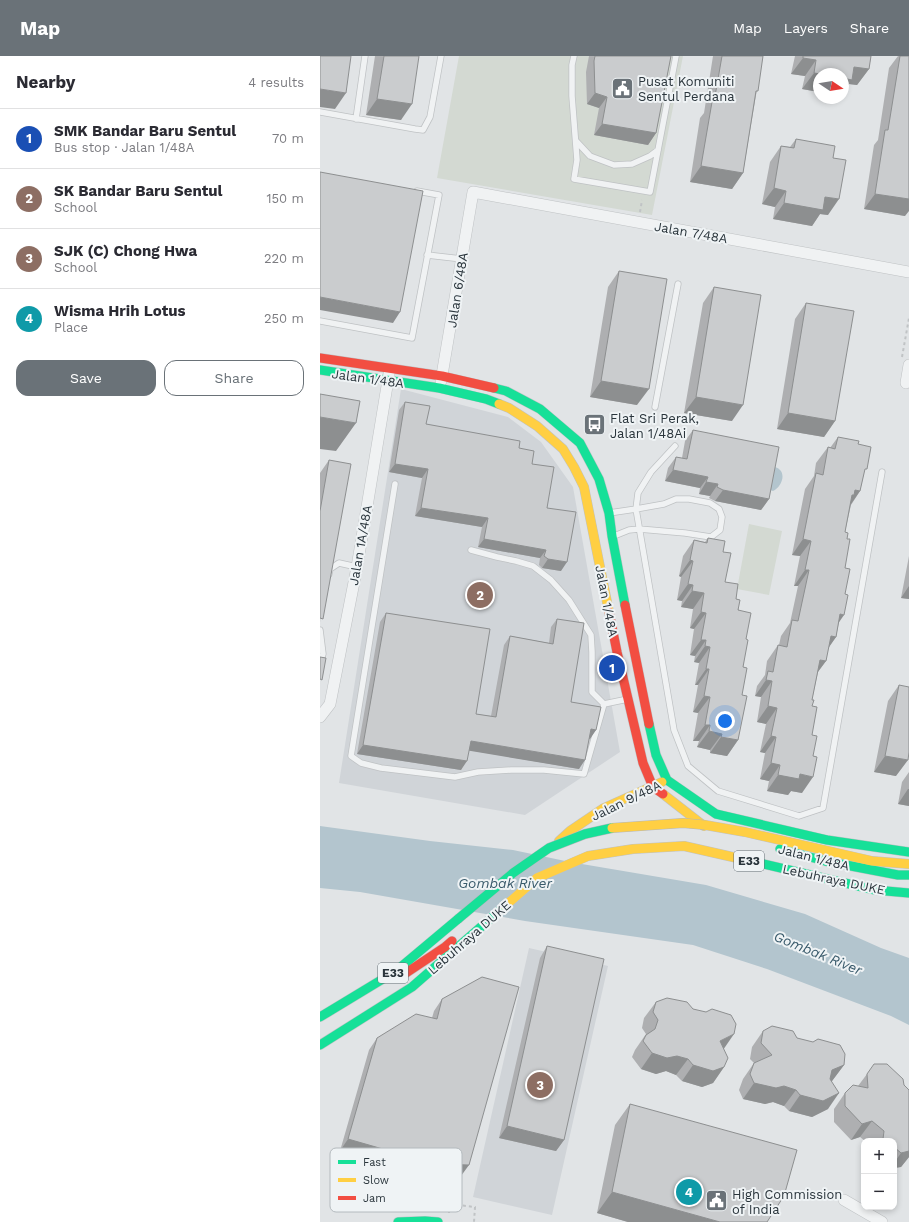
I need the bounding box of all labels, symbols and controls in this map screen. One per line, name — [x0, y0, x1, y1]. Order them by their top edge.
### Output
text: Map — [20, 17, 60, 40]
text: Map — [733, 20, 762, 36]
text: Layers — [784, 20, 828, 36]
text: Share — [850, 20, 889, 36]
north arrow — [813, 68, 849, 104]
text: Nearby — [16, 72, 75, 92]
place label: Pusat Komuniti Sentul Perdana — [638, 74, 735, 104]
text: 4 results — [248, 75, 304, 90]
public building icon: Pusat Komuniti Sentul Perdana — [610, 75, 636, 101]
text: SMK Bandar Baru Sentul — [54, 122, 236, 140]
text: 1 — [26, 131, 32, 146]
text: 70 m — [272, 131, 304, 146]
text: Bus stop · Jalan 1/48A — [54, 140, 194, 155]
text: SK Bandar Baru Sentul — [54, 182, 222, 200]
text: 2 — [25, 191, 33, 206]
text: 150 m — [266, 191, 304, 206]
text: School — [54, 200, 97, 215]
street label: Jalan 7/48A — [653, 219, 729, 246]
text: SJK (C) Chong Hwa — [54, 242, 197, 260]
text: 3 — [25, 251, 33, 266]
text: 220 m — [264, 251, 304, 266]
street label: Jalan 6/48A — [444, 251, 471, 329]
text: School — [54, 260, 97, 275]
text: Wisma Hrih Lotus — [54, 302, 185, 320]
text: 4 — [25, 311, 33, 326]
text: 250 m — [264, 311, 304, 326]
text: Place — [54, 320, 88, 335]
button: Save — [16, 360, 156, 396]
button: Share — [164, 360, 304, 396]
street label: Jalan 1/48A — [331, 366, 405, 391]
place label: Flat Sri Perak, Jalan 1/48Ai — [610, 411, 699, 441]
bus stop icon: Flat Sri Perak, Jalan 1/48Ai — [582, 412, 608, 438]
street label: Jalan 1A/48A — [346, 503, 375, 586]
street label: Jalan 1/48A — [592, 564, 621, 639]
pin: 2 — [467, 580, 493, 610]
pin: 1 — [599, 653, 625, 683]
your location — [715, 711, 735, 731]
street label: Jalan 9/48A — [589, 777, 664, 824]
street label: Jalan 1/48A — [777, 841, 851, 874]
road number: E33 — [734, 851, 764, 871]
street label: Lebuhraya DUKE — [781, 861, 887, 898]
water label: Gombak River — [458, 875, 552, 891]
street label: Lebuhraya DUKE — [425, 897, 514, 977]
water label: Gombak River — [772, 928, 865, 978]
road number: E33 — [378, 963, 408, 983]
pin: 3 — [527, 1070, 553, 1100]
map controls — [861, 1138, 897, 1210]
button: + — [861, 1138, 897, 1174]
legend — [330, 1148, 462, 1212]
text: Fast — [363, 1156, 386, 1169]
text: Slow — [363, 1174, 389, 1187]
button: − — [861, 1174, 897, 1210]
pin: 4 — [676, 1177, 702, 1207]
place label: High Commission of India — [732, 1187, 842, 1217]
public building icon: High Commission of India — [703, 1188, 729, 1214]
text: Jam — [363, 1192, 386, 1205]

